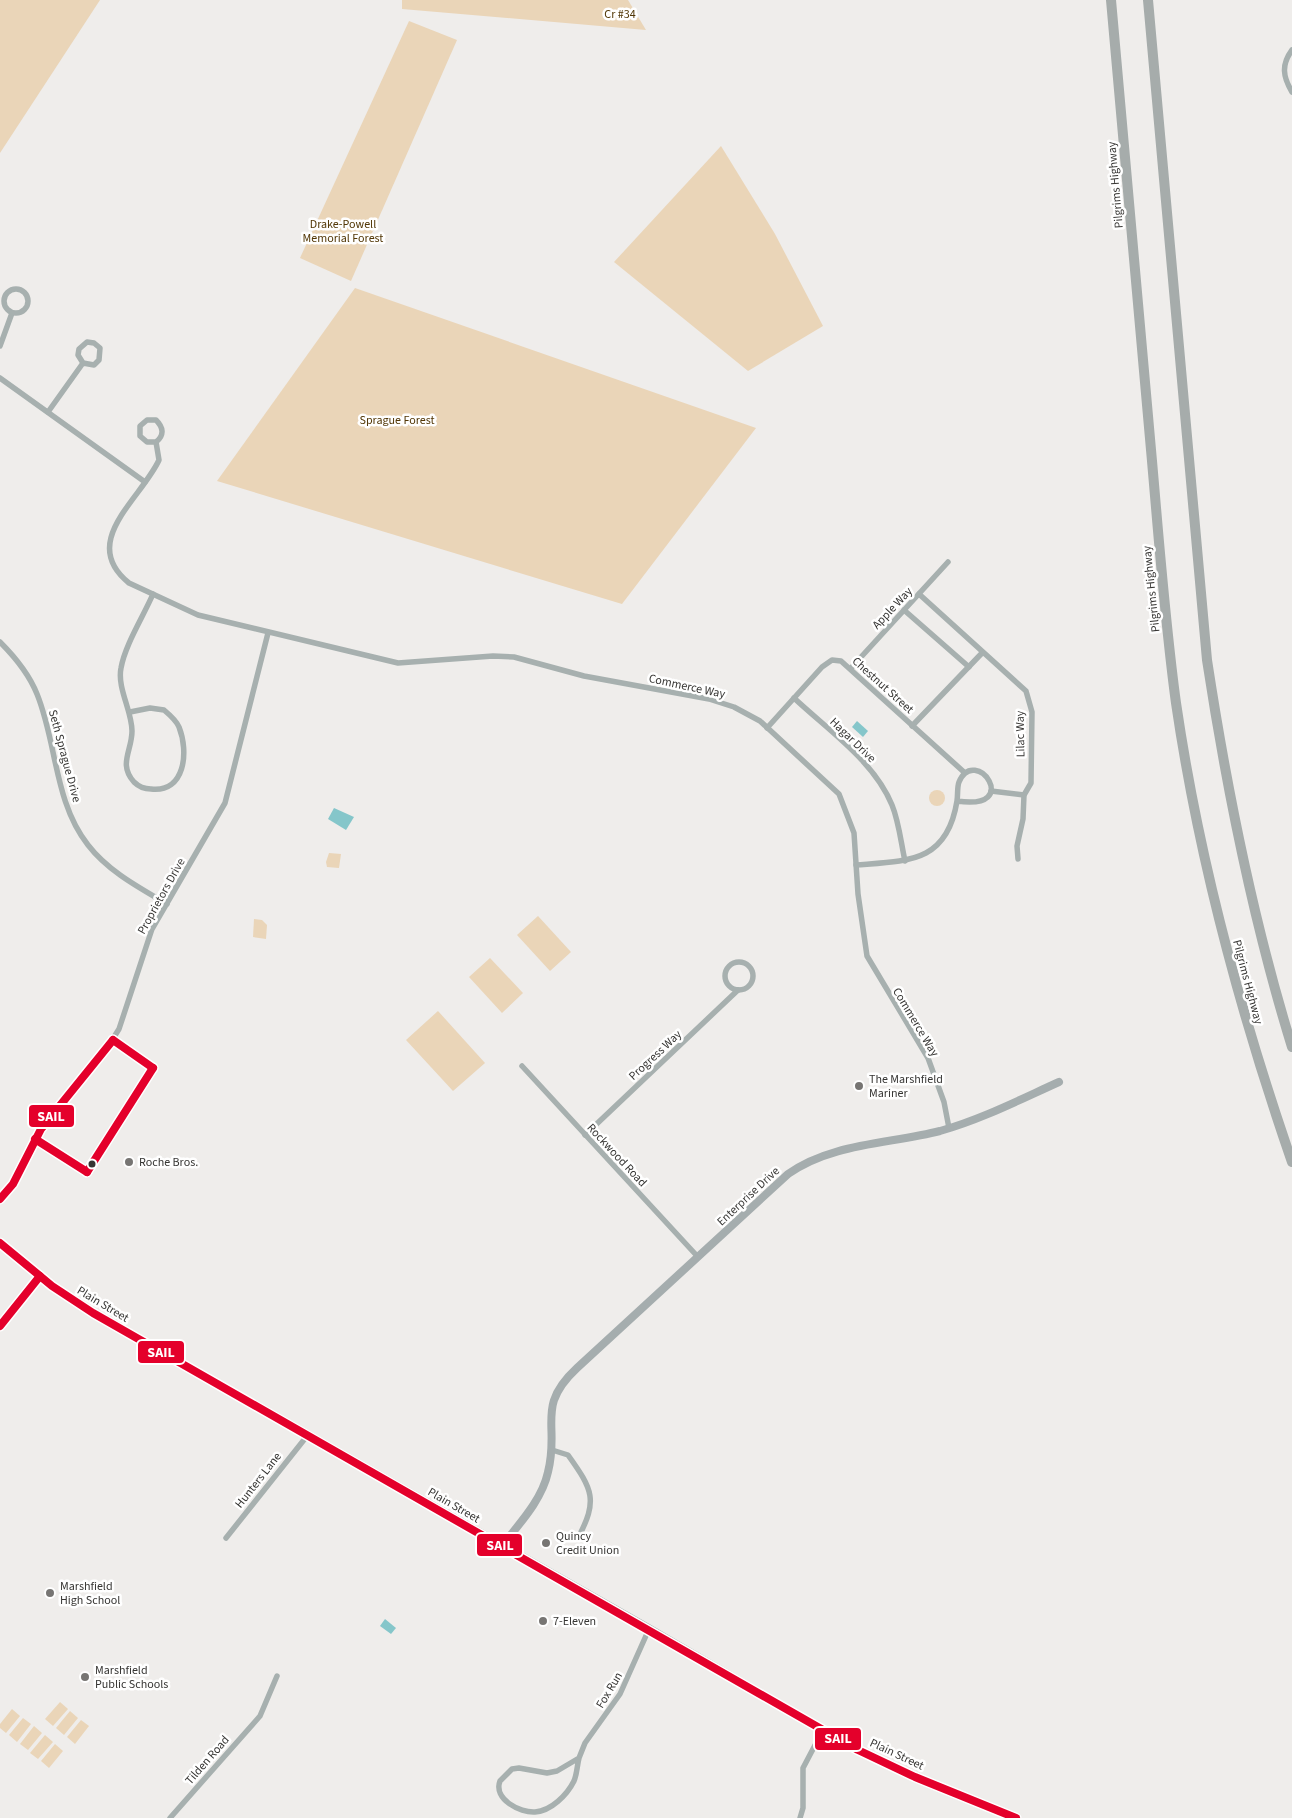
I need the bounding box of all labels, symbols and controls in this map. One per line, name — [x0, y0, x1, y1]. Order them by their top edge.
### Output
park label: Cr #34 — [604, 6, 636, 23]
street label: Pilgrims Highway — [1103, 141, 1128, 229]
park label: Drake-Powell Memorial Forest — [303, 216, 383, 247]
park label: Sprague Forest — [359, 412, 435, 429]
street label: Pilgrims Highway — [1138, 544, 1164, 633]
street label: Apple Way — [868, 583, 917, 633]
street label: Chestnut Street — [848, 653, 917, 718]
street label: Commerce Way — [647, 670, 727, 703]
street label: Seth Sprague Drive — [44, 708, 85, 804]
street label: Lilac Way — [1012, 710, 1029, 757]
street label: Hagar Drive — [826, 714, 880, 767]
street label: Proprietors Drive — [133, 855, 189, 937]
street label: Pilgrims Highway — [1228, 938, 1267, 1027]
street label: Commerce Way — [888, 985, 943, 1060]
street label: Progress Way — [625, 1026, 686, 1084]
place label: The Marshfield Mariner — [869, 1071, 943, 1102]
marker: The Marshfield Mariner — [853, 1080, 865, 1092]
line badge: SAIL — [28, 1104, 75, 1128]
text: SAIL — [37, 1107, 65, 1127]
street label: Rockwood Road — [583, 1120, 650, 1191]
place label: Roche Bros. — [139, 1154, 198, 1171]
marker: Roche Bros. — [123, 1156, 135, 1168]
unlabelled marker — [87, 1159, 97, 1169]
street label: Enterprise Drive — [713, 1163, 783, 1230]
street label: Plain Street — [74, 1282, 132, 1327]
line badge: SAIL — [137, 1340, 185, 1364]
text: SAIL — [147, 1343, 175, 1363]
street label: Hunters Lane — [231, 1449, 286, 1512]
street label: Plain Street — [424, 1484, 483, 1527]
place label: Quincy Credit Union — [556, 1528, 619, 1559]
line badge: SAIL — [476, 1533, 523, 1557]
text: SAIL — [486, 1536, 514, 1556]
marker: Quincy Credit Union — [540, 1537, 552, 1549]
place label: Marshfield High School — [60, 1578, 120, 1609]
marker: Marshfield High School — [44, 1587, 56, 1599]
place label: 7-Eleven — [553, 1613, 596, 1630]
marker: 7-Eleven — [537, 1615, 549, 1627]
place label: Marshfield Public Schools — [95, 1662, 168, 1693]
street label: Fox Run — [592, 1669, 627, 1712]
marker: Marshfield Public Schools — [79, 1671, 91, 1683]
line badge: SAIL — [814, 1727, 862, 1751]
text: SAIL — [824, 1729, 852, 1749]
street label: Tilden Road — [181, 1732, 233, 1788]
street label: Plain Street — [867, 1735, 927, 1774]

